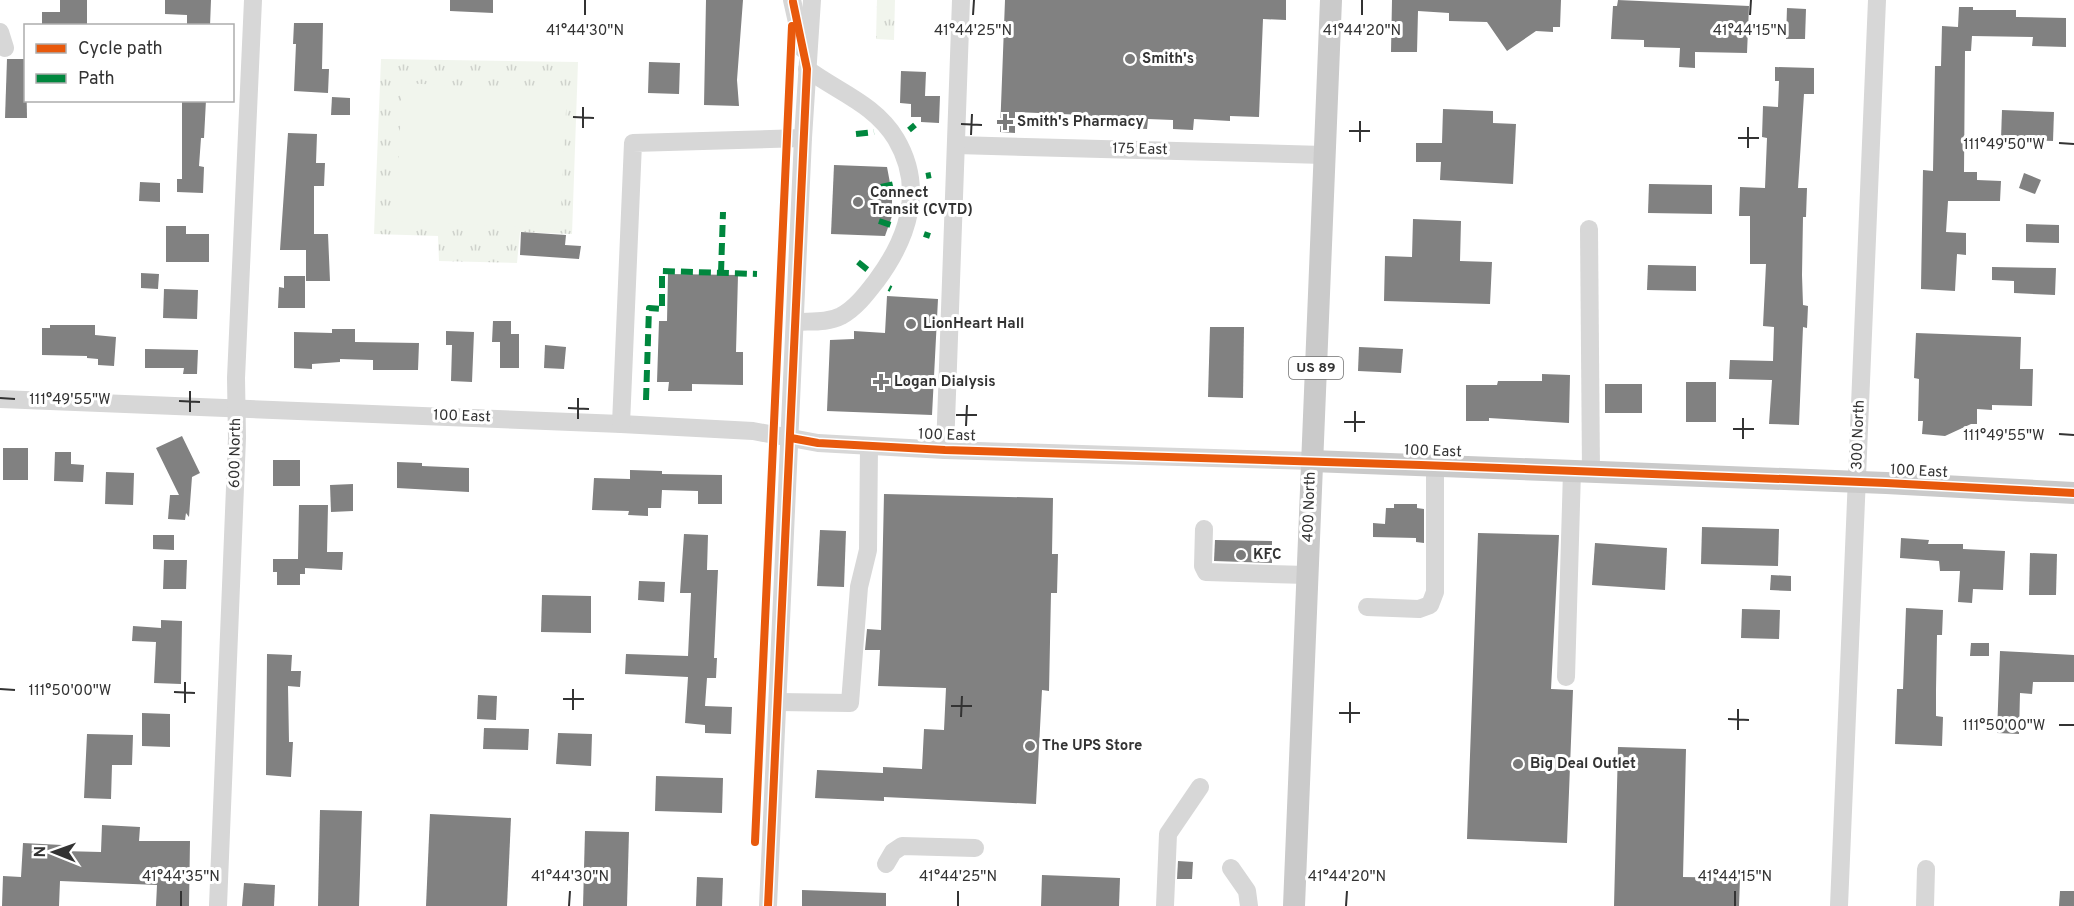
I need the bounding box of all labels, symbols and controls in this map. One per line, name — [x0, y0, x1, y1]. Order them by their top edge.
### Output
text: 41°44'30"N — [546, 22, 624, 41]
text: 41°44'25"N — [934, 22, 1012, 41]
text: 41°44'20"N — [1323, 22, 1401, 41]
text: 41°44'15"N — [1713, 22, 1787, 41]
legend — [24, 24, 234, 102]
text: Cycle path — [78, 38, 163, 61]
place label: Smith's — [1142, 50, 1194, 69]
marker: Smith's — [1123, 52, 1137, 66]
text: Path — [78, 68, 115, 91]
place label: Smith's Pharmacy — [1017, 113, 1144, 132]
marker: Smith's Pharmacy — [998, 115, 1012, 129]
text: 111°49'50"W — [1963, 136, 2045, 155]
street label: 175 East — [1112, 140, 1168, 160]
place label: Connect Transit (CVTD) — [870, 184, 973, 220]
marker: Connect Transit (CVTD) — [851, 195, 865, 209]
place label: LionHeart Hall — [923, 315, 1024, 334]
marker: LionHeart Hall — [904, 317, 918, 331]
road number: US 89 — [1289, 357, 1343, 379]
marker: Logan Dialysis — [872, 373, 890, 391]
place label: Logan Dialysis — [894, 373, 996, 392]
text: 111°49'55"W — [29, 391, 111, 410]
street label: 300 North — [1848, 400, 1870, 470]
street label: 100 East — [433, 407, 491, 427]
street label: 600 North — [226, 418, 246, 488]
street label: 100 East — [918, 426, 976, 446]
text: 111°49'55"W — [1963, 427, 2045, 446]
street label: 100 East — [1404, 442, 1462, 462]
street label: 100 East — [1890, 461, 1948, 483]
street label: 400 North — [1299, 471, 1321, 543]
place label: KFC — [1253, 546, 1282, 565]
marker: KFC — [1234, 548, 1248, 562]
text: 111°50'00"W — [29, 682, 111, 701]
text: 111°50'00"W — [1963, 717, 2045, 736]
place label: The UPS Store — [1042, 737, 1142, 756]
marker: The UPS Store — [1023, 739, 1037, 753]
place label: Big Deal Outlet — [1530, 755, 1636, 774]
marker: Big Deal Outlet — [1511, 757, 1525, 771]
north arrow — [24, 822, 84, 882]
text: N — [31, 846, 51, 858]
text: 41°44'35"N — [142, 868, 220, 887]
text: 41°44'30"N — [531, 868, 609, 887]
text: 41°44'25"N — [919, 868, 997, 887]
text: 41°44'20"N — [1308, 868, 1386, 887]
text: 41°44'15"N — [1698, 868, 1772, 887]

